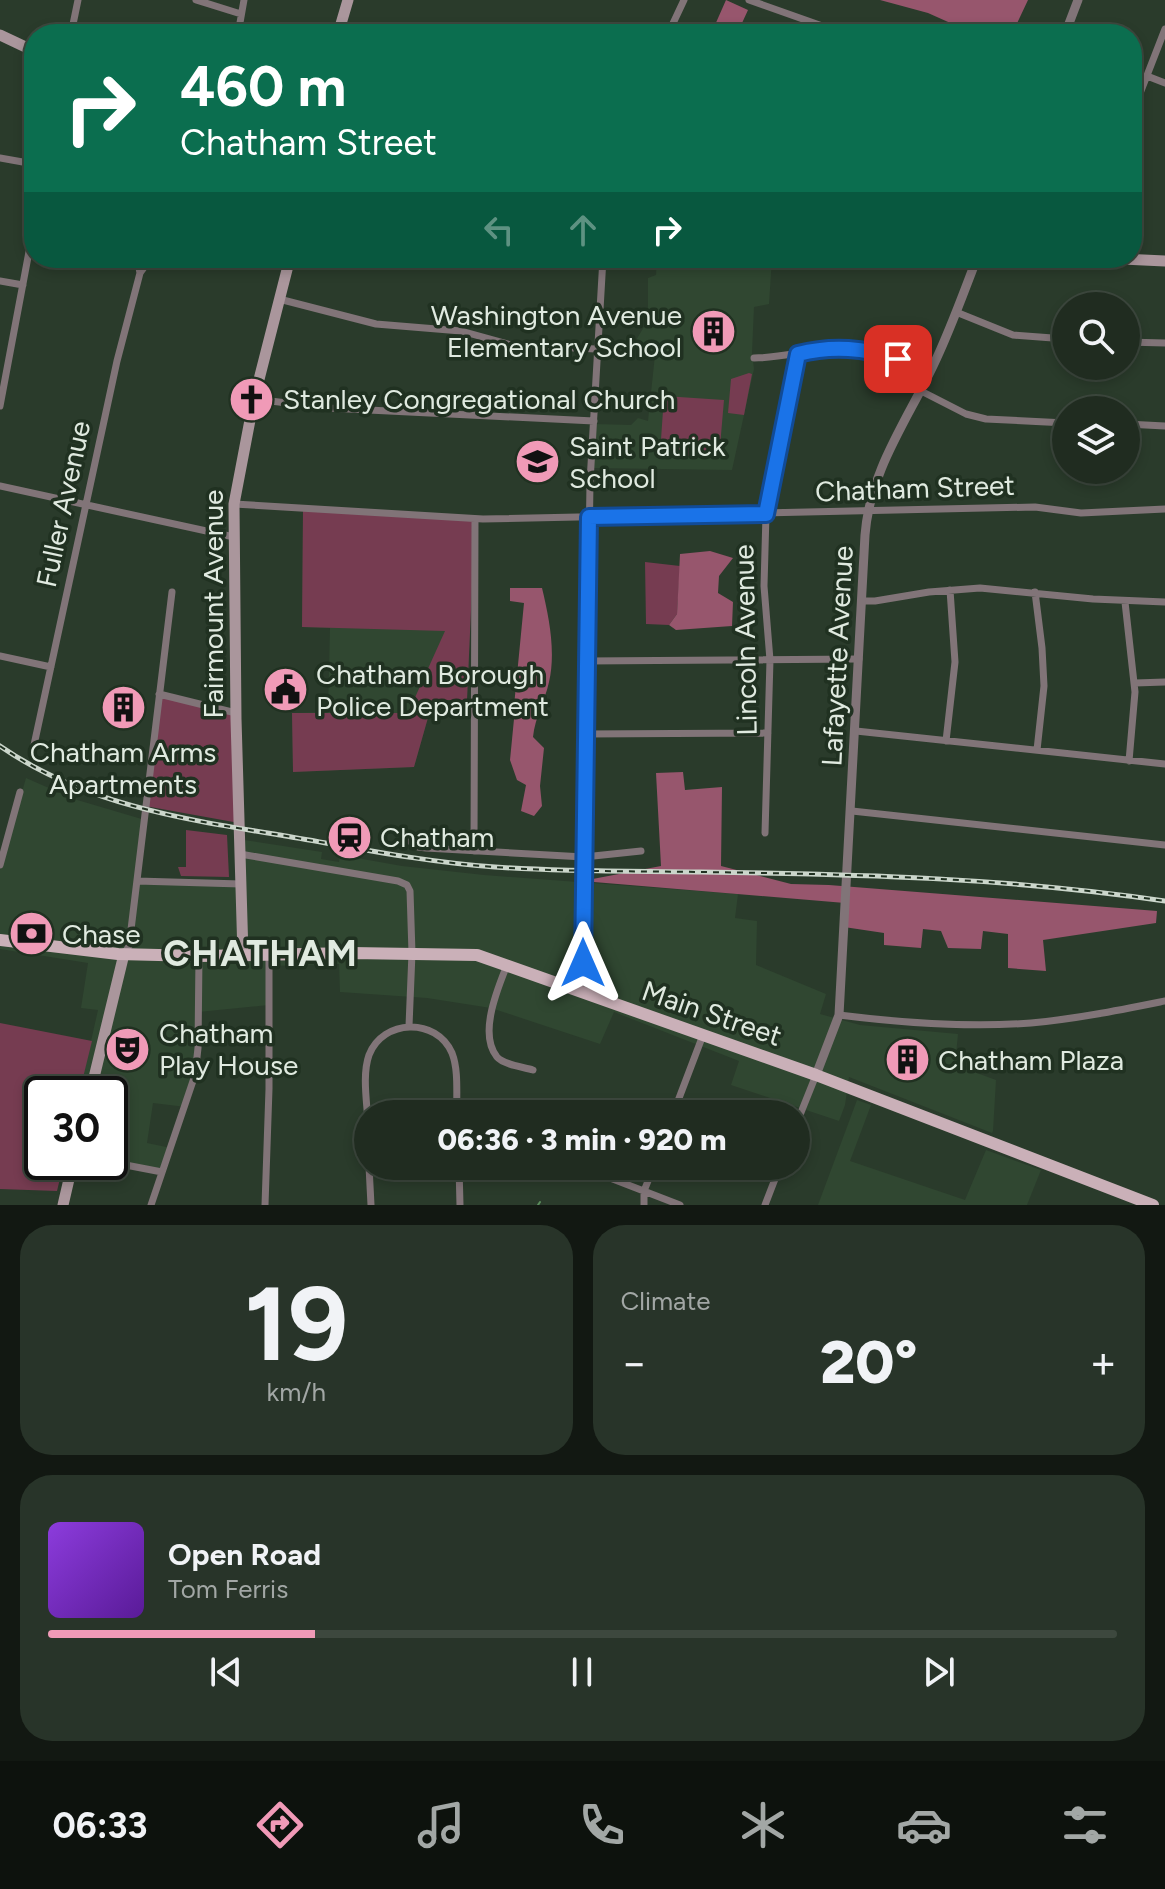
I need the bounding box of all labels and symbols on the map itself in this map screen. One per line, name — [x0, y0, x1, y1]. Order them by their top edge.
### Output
place label: Washington Avenue Elementary School — [431, 298, 682, 364]
building icon: Washington Avenue Elementary School — [689, 307, 737, 355]
pin — [864, 325, 932, 393]
church icon: Stanley Congregational Church — [228, 375, 276, 423]
place label: Stanley Congregational Church — [283, 382, 675, 416]
street label: Fuller Avenue — [29, 418, 97, 590]
place label: Saint Patrick School — [569, 429, 726, 495]
school or university icon: Saint Patrick School — [514, 438, 562, 486]
street label: Chatham Street — [815, 468, 1015, 508]
street label: Fairmount Avenue — [196, 490, 230, 718]
street label: Lincoln Avenue — [726, 544, 764, 736]
street label: Lafayette Avenue — [814, 545, 860, 767]
place label: Chatham Borough Police Department — [316, 657, 549, 723]
public building icon: Chatham Borough Police Department — [261, 666, 309, 714]
building icon: Chatham Arms Apartments — [99, 684, 147, 732]
place label: Chatham Arms Apartments — [30, 735, 216, 801]
station icon: Chatham — [325, 813, 373, 861]
place label: Chatham — [380, 820, 494, 854]
bank icon: Chase — [7, 910, 55, 958]
place label: Chase — [62, 917, 140, 951]
position arrow — [541, 921, 625, 1005]
district label: CHATHAM — [163, 932, 359, 975]
street label: Main Street — [638, 973, 786, 1053]
place label: Chatham Play House — [159, 1016, 298, 1082]
theatre icon: Chatham Play House — [104, 1025, 152, 1073]
building icon: Chatham Plaza — [883, 1036, 931, 1084]
place label: Chatham Plaza — [938, 1043, 1124, 1077]
speed limit sign: 30 — [24, 1076, 128, 1180]

